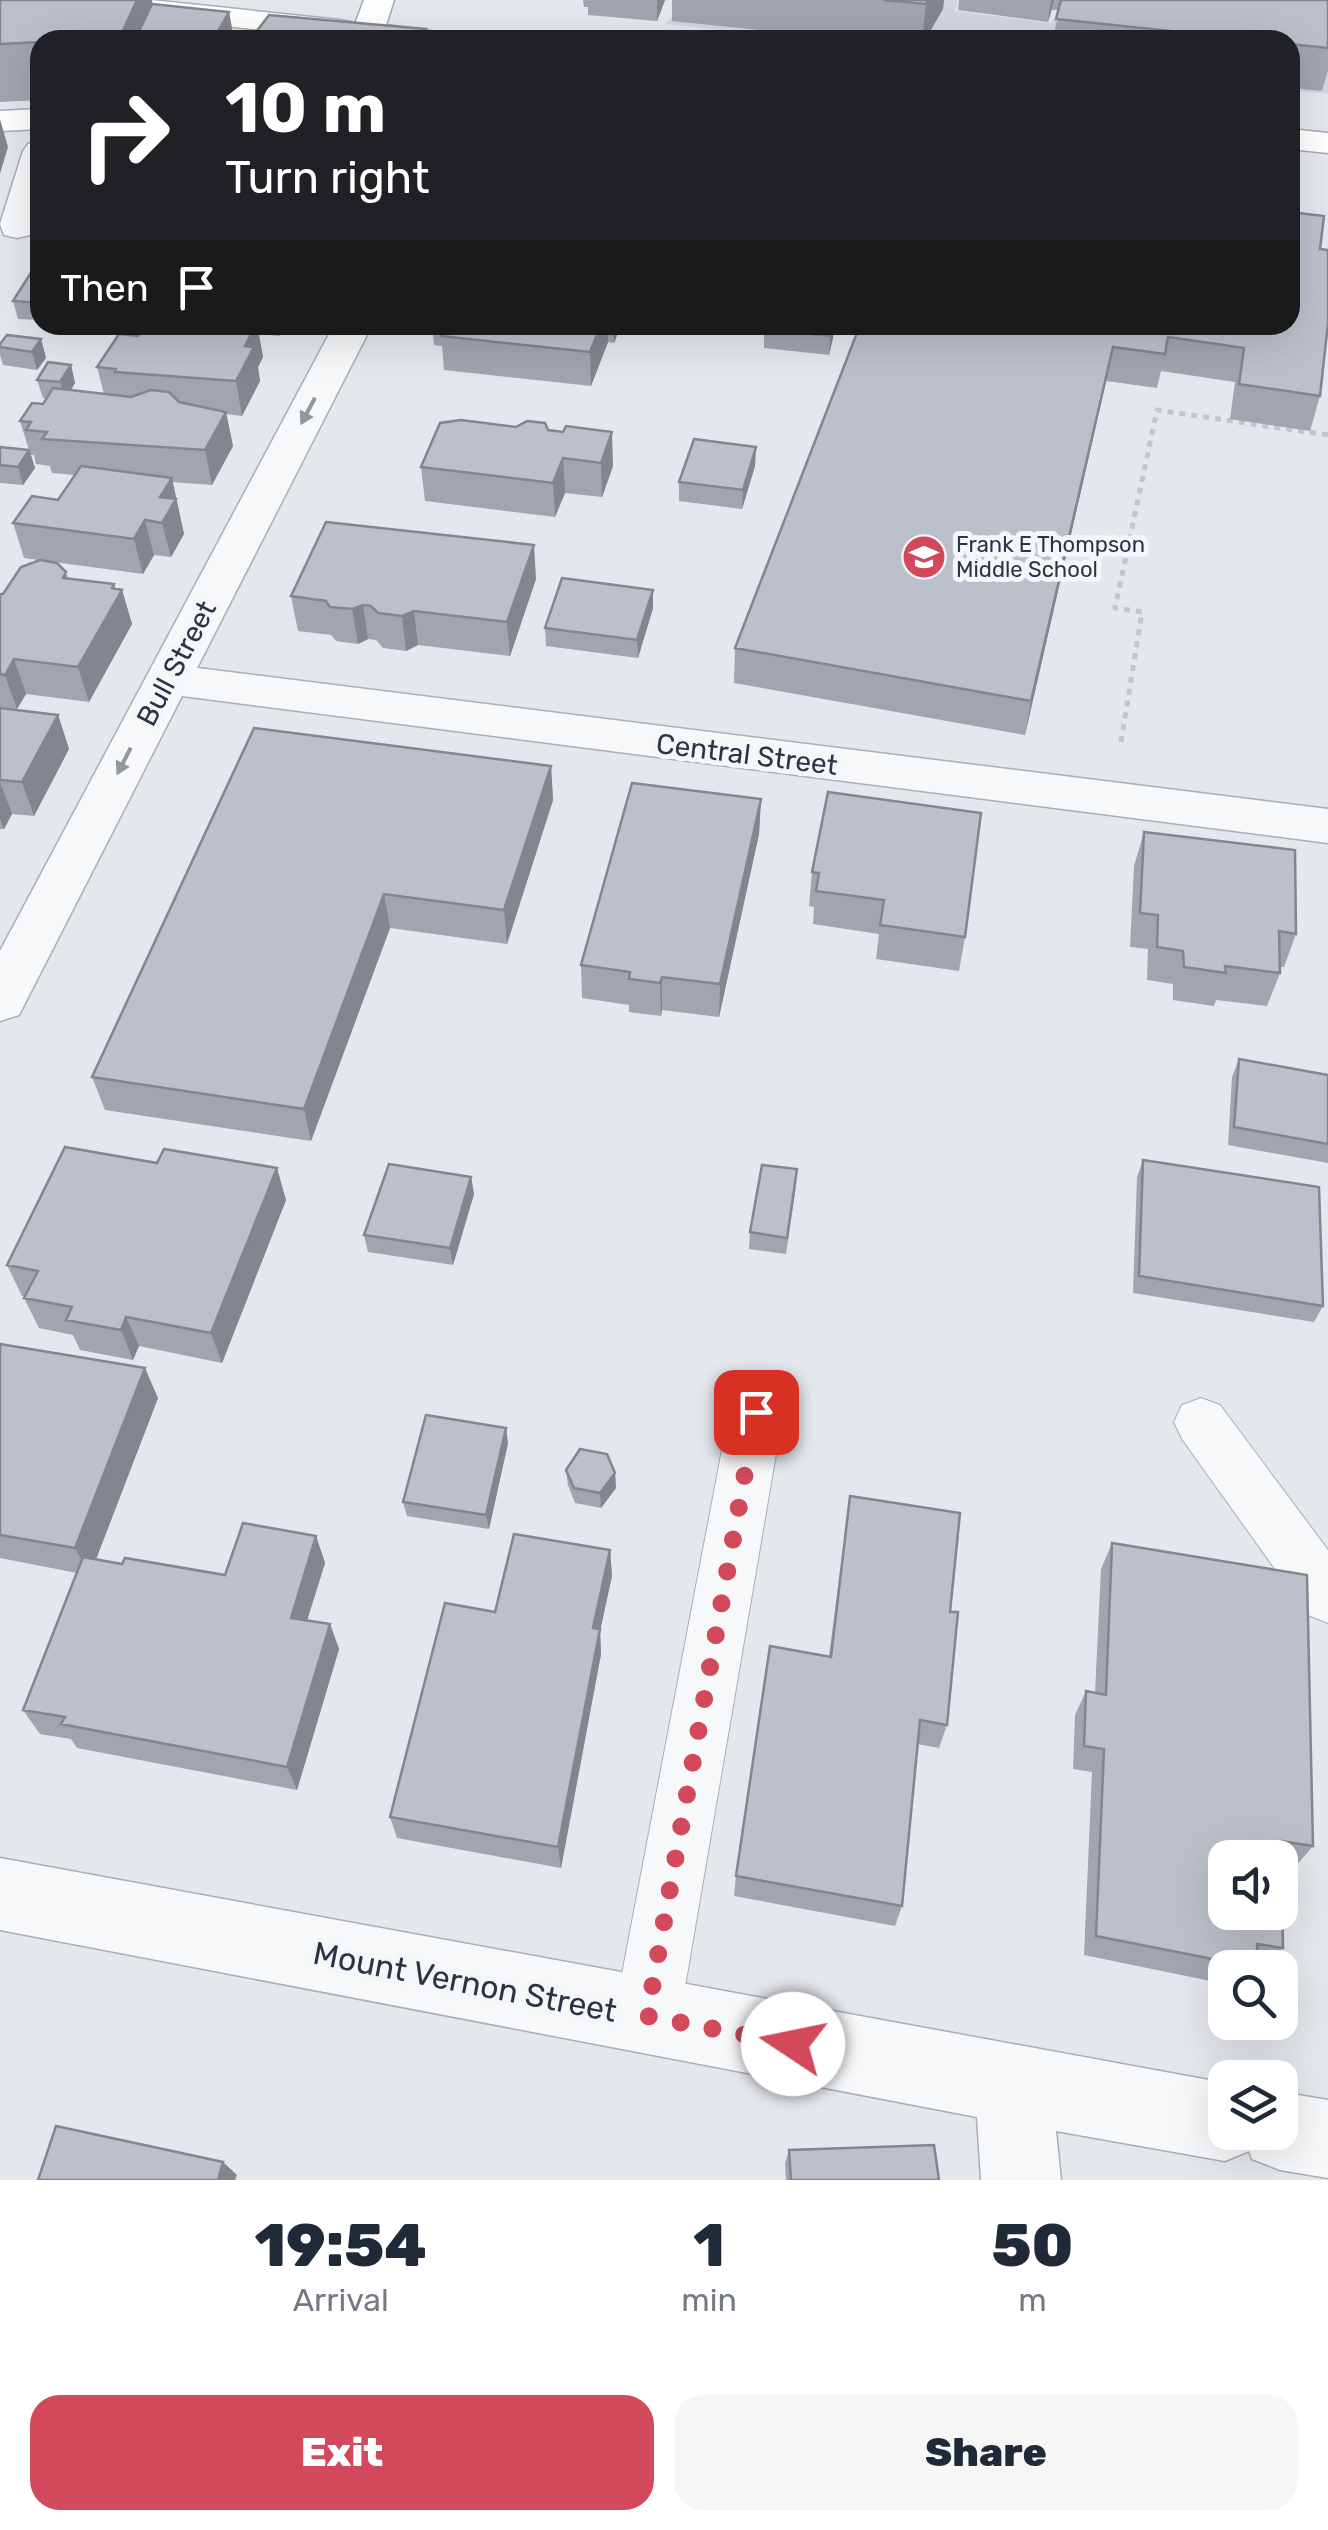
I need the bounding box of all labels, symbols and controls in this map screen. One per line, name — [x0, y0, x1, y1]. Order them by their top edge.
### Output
text: 10 m — [225, 67, 386, 150]
icon: right — [60, 70, 190, 200]
text: Turn right — [225, 151, 429, 204]
icon: arrive — [169, 260, 224, 315]
text: Then — [60, 265, 149, 311]
one-way arrow — [300, 397, 317, 426]
place label: Frank E Thompson Middle School — [956, 531, 1145, 583]
school or university icon: Frank E Thompson Middle School — [901, 534, 947, 580]
street label: Bull Street — [130, 595, 223, 731]
street label: Central Street — [654, 727, 840, 782]
one-way arrow — [116, 747, 133, 776]
pin — [714, 1370, 799, 1455]
icon: arrive — [729, 1385, 784, 1440]
map controls — [1208, 1840, 1298, 2150]
button: sound — [1208, 1840, 1298, 1930]
street label: Mount Vernon Street — [310, 1934, 620, 2030]
button: search — [1208, 1950, 1298, 2040]
position arrow — [741, 1992, 845, 2096]
button: layers — [1208, 2060, 1298, 2150]
text: 19:54 — [254, 2210, 427, 2281]
text: 1 — [693, 2210, 725, 2281]
text: 50 — [991, 2210, 1073, 2281]
text: Arrival — [293, 2281, 389, 2319]
text: min — [681, 2281, 737, 2319]
text: m — [1018, 2281, 1047, 2319]
button: Exit — [30, 2395, 654, 2510]
button: Share — [674, 2395, 1298, 2510]

